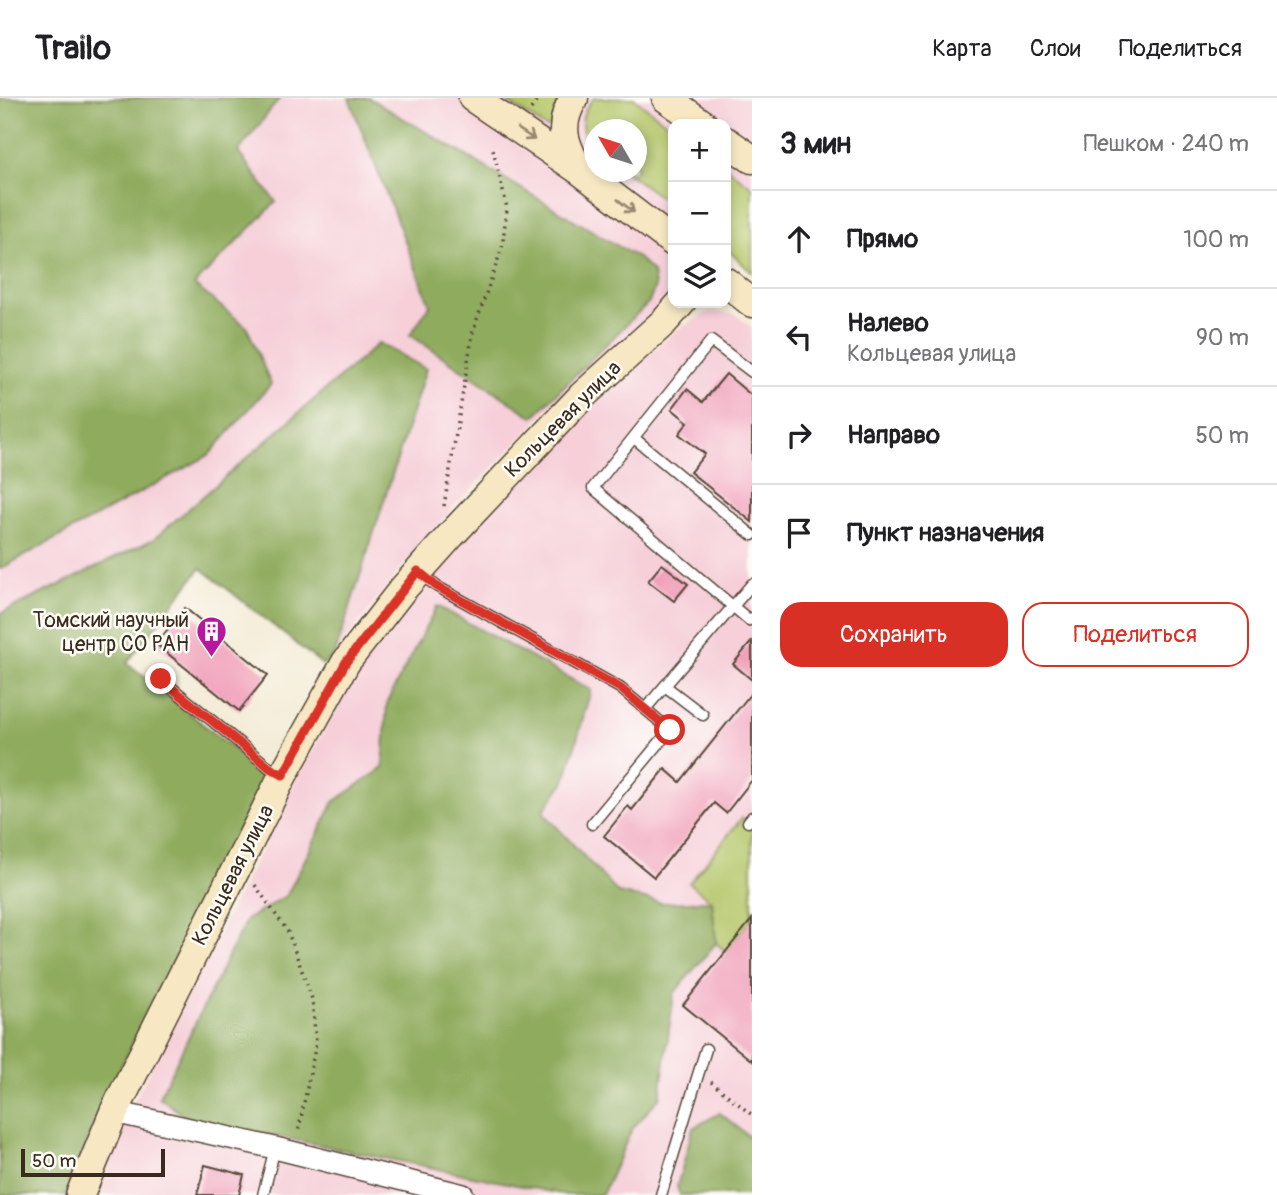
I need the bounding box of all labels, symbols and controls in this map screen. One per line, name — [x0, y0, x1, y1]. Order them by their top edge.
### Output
text: Trailo — [35, 28, 111, 69]
text: Карта — [932, 34, 992, 63]
text: Слои — [1030, 34, 1081, 63]
text: Поделиться — [1119, 34, 1242, 63]
north arrow — [584, 119, 647, 182]
map controls — [668, 119, 731, 308]
button: + — [668, 119, 731, 182]
text: 3 мин — [780, 125, 851, 162]
one-way arrow — [516, 127, 536, 141]
text: Пешком · 240 m — [1083, 129, 1249, 158]
button: − — [668, 182, 731, 245]
one-way arrow — [617, 198, 635, 213]
icon: ahead — [780, 220, 818, 258]
text: Прямо — [847, 223, 918, 255]
text: 100 m — [1183, 225, 1249, 254]
button: layers — [668, 245, 731, 308]
text: Налево — [847, 307, 929, 339]
icon: left — [780, 318, 818, 356]
text: 90 m — [1196, 323, 1249, 352]
text: Кольцевая улица — [847, 339, 1016, 368]
street label: Кольцевая улица — [499, 355, 627, 483]
icon: right — [780, 416, 818, 454]
text: Направо — [847, 419, 940, 451]
text: 50 m — [1195, 421, 1249, 450]
icon: arrive — [780, 514, 818, 552]
text: Пункт назначения — [847, 517, 1044, 549]
button: Сохранить — [780, 602, 1008, 667]
button: Поделиться — [1022, 602, 1249, 667]
place label: Томский научный центр СО РАН — [33, 607, 189, 658]
building icon: Томский научный центр СО РАН — [195, 615, 229, 659]
route end — [145, 663, 176, 694]
route start — [654, 714, 685, 745]
street label: Кольцевая улица — [186, 800, 280, 950]
scale bar — [21, 1146, 164, 1178]
text: 50 m — [32, 1149, 76, 1173]

